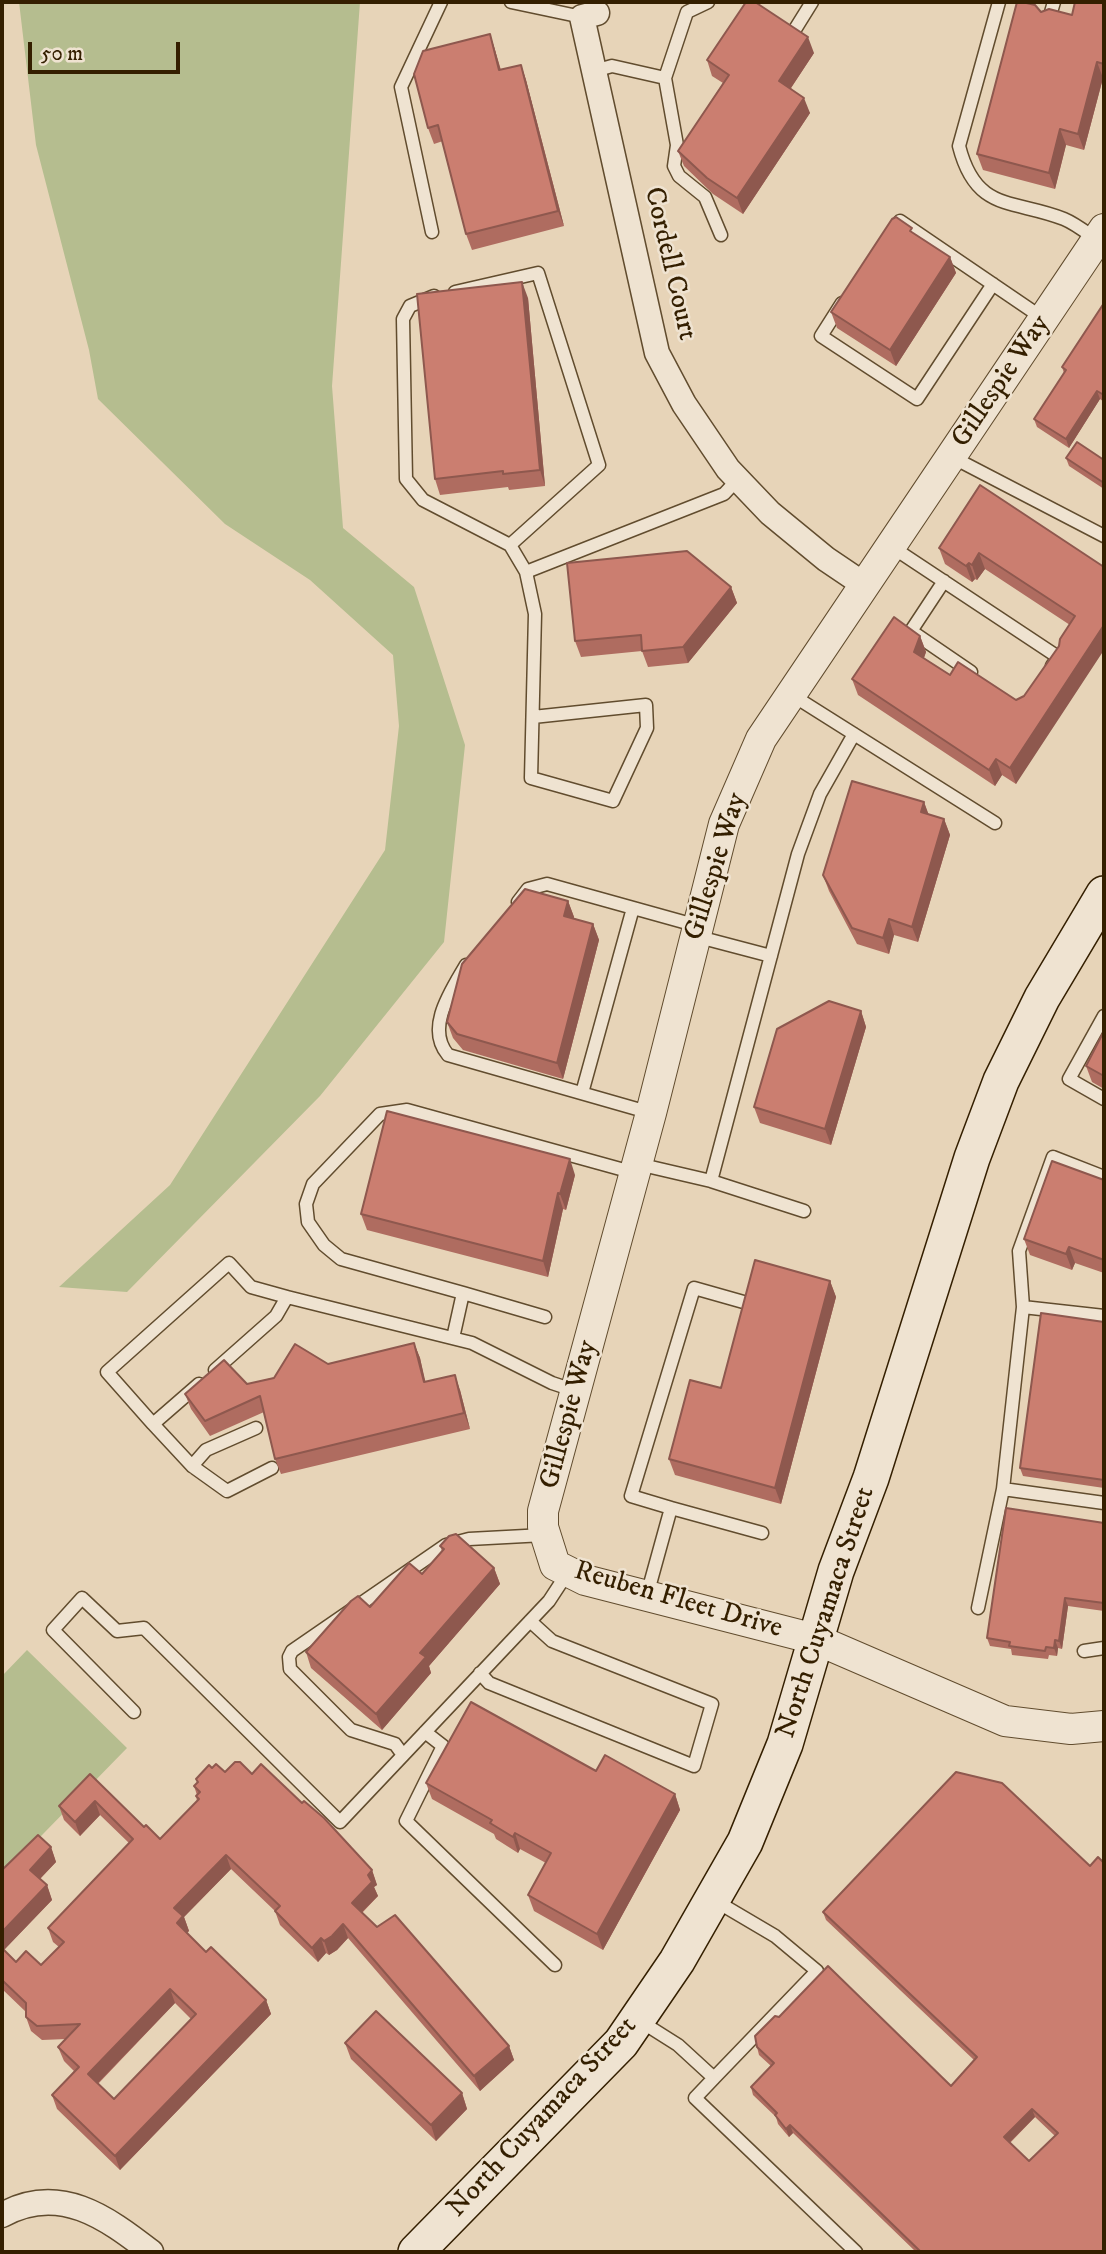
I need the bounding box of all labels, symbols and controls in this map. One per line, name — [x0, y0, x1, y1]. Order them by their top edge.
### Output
scale bar — [32, 28, 184, 72]
text: 50 m — [41, 41, 83, 67]
street label: Cordell Court — [635, 184, 703, 344]
street label: Gillespie Way — [945, 309, 1059, 455]
street label: Gillespie Way — [679, 789, 755, 945]
street label: Gillespie Way — [534, 1337, 606, 1493]
street label: North Cuyamaca Street — [770, 1483, 884, 1743]
street label: Reuben Fleet Drive — [570, 1555, 786, 1647]
street label: North Cuyamaca Street — [441, 2011, 645, 2225]

